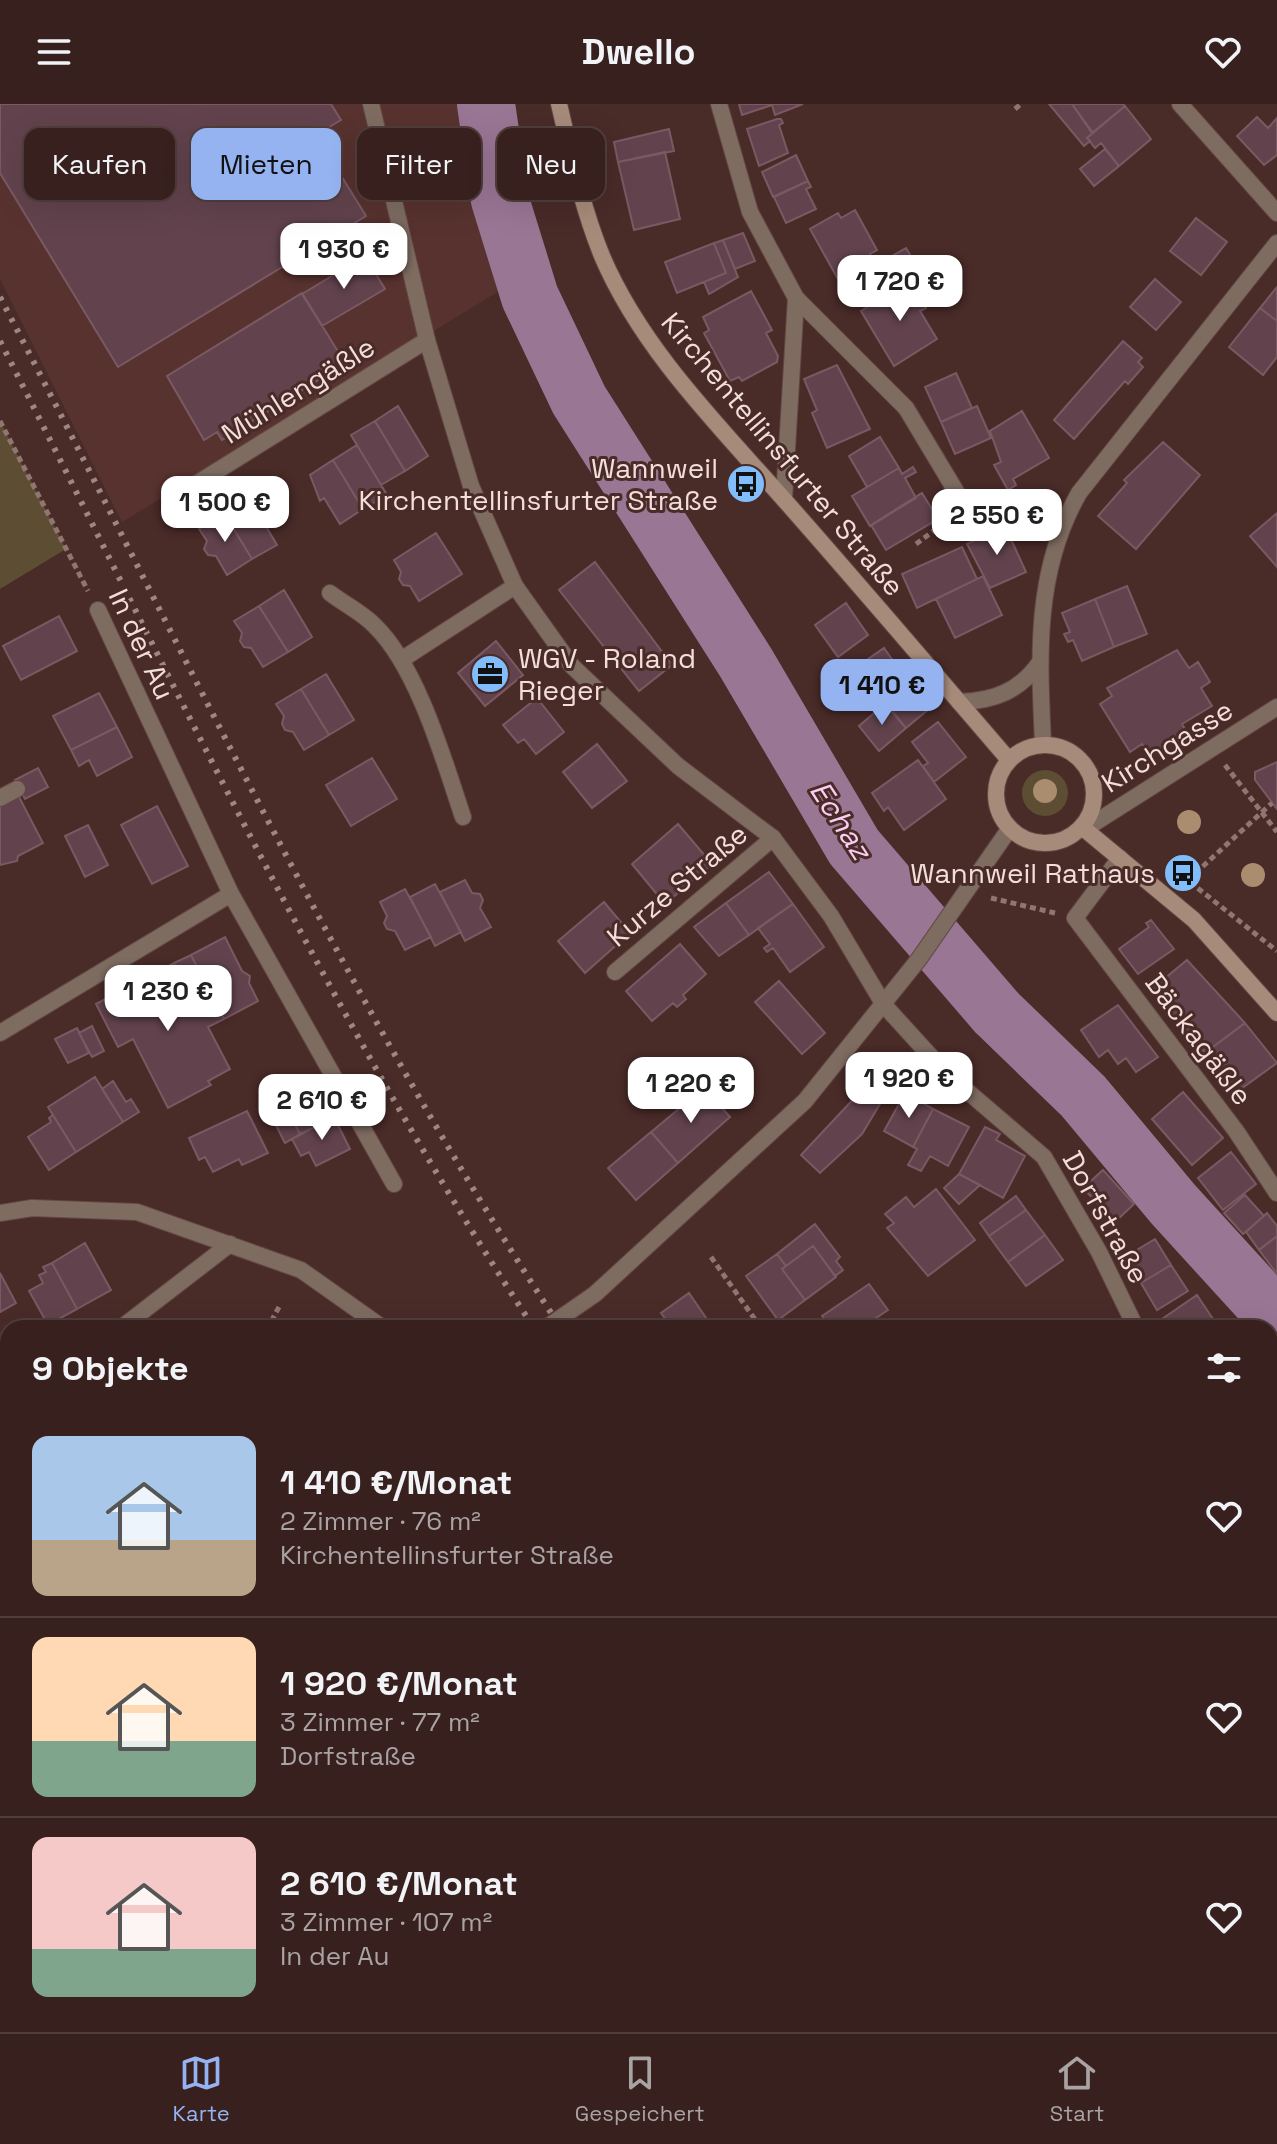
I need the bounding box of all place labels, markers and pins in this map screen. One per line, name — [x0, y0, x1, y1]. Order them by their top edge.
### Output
pin: 1 930 € — [270, 223, 418, 291]
pin: 1 720 € — [826, 255, 974, 323]
place label: Wannweil Kirchentellinsfurter Straße — [358, 450, 718, 518]
bus stop icon: Wannweil Kirchentellinsfurter Straße — [725, 463, 767, 505]
pin: 1 500 € — [151, 476, 299, 544]
pin: 2 550 € — [923, 489, 1071, 557]
place label: WGV - Roland Rieger — [518, 640, 696, 708]
office icon: WGV - Roland Rieger — [469, 653, 511, 695]
pin: 1 410 € — [808, 659, 956, 727]
bus stop icon: Wannweil Rathaus — [1162, 852, 1204, 894]
place label: Wannweil Rathaus — [910, 855, 1155, 891]
pin: 1 230 € — [94, 965, 242, 1033]
pin: 1 920 € — [835, 1052, 983, 1120]
pin: 1 220 € — [617, 1057, 765, 1125]
pin: 2 610 € — [248, 1074, 396, 1142]

